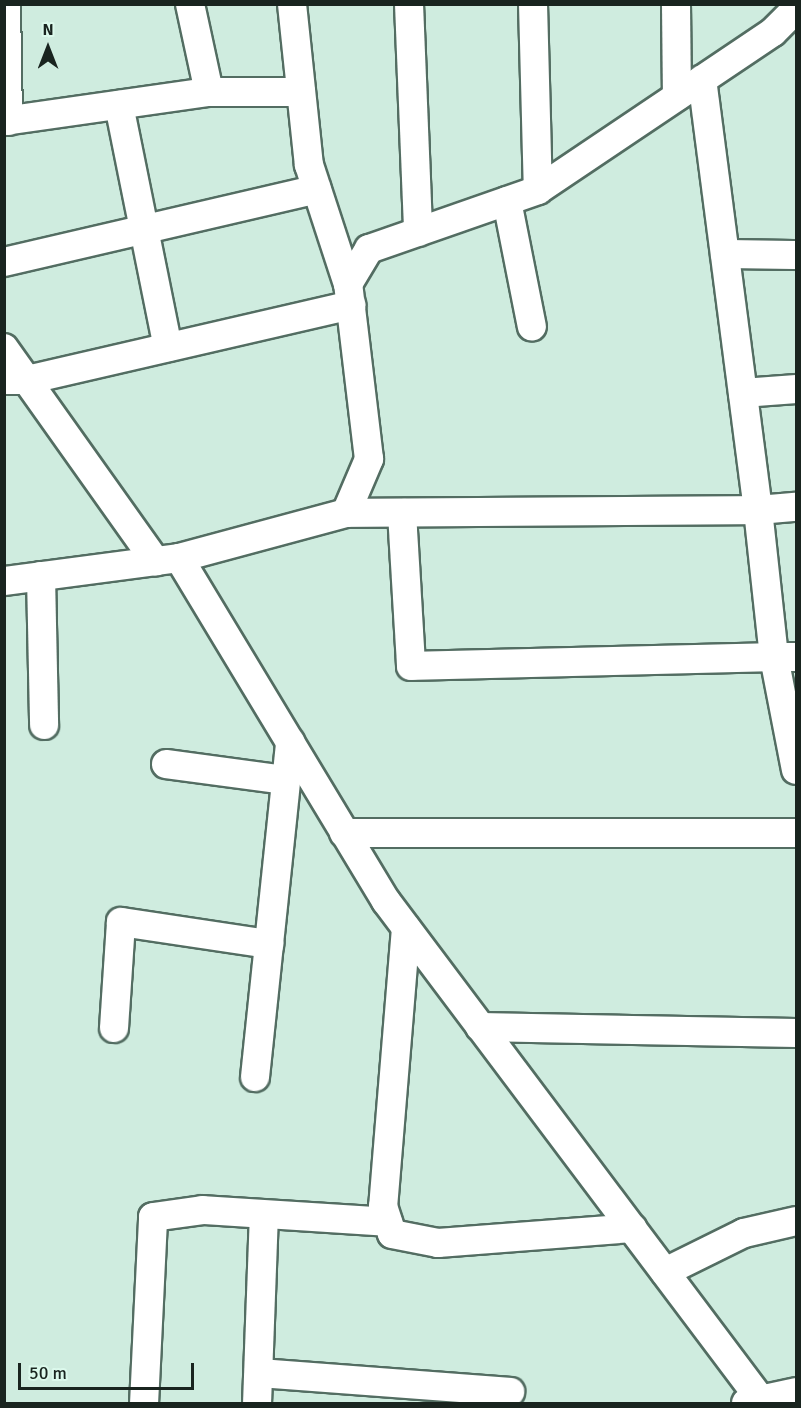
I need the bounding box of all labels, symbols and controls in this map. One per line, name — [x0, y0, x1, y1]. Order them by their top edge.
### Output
north arrow — [18, 18, 78, 78]
text: N — [42, 20, 54, 40]
scale bar — [21, 1351, 196, 1389]
text: 50 m — [29, 1362, 67, 1384]

